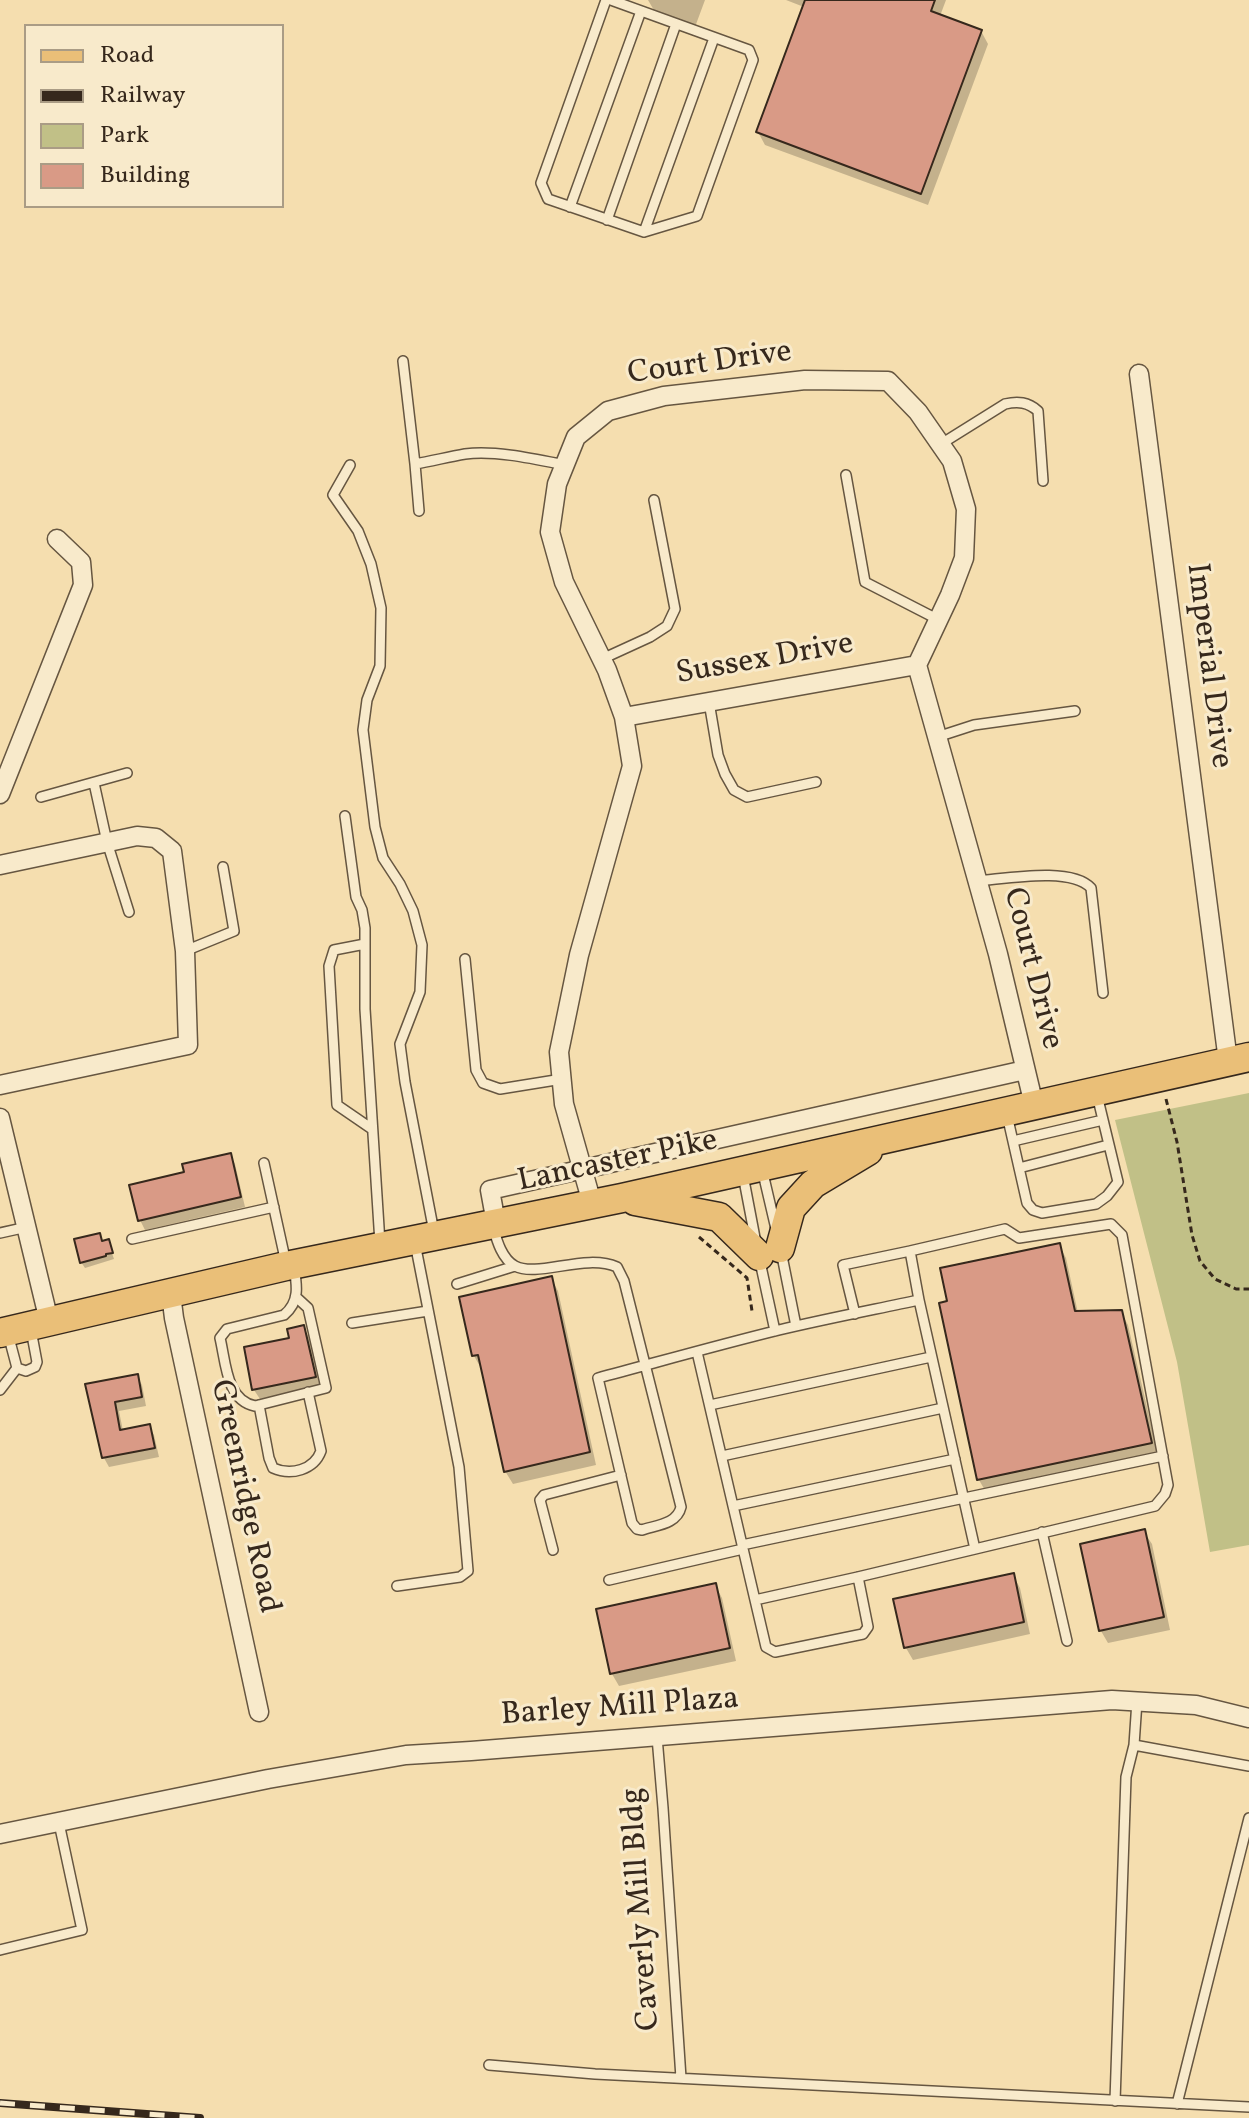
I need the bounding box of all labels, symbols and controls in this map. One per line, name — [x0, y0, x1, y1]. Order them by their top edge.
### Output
legend — [24, 24, 284, 208]
text: Road — [100, 39, 154, 73]
text: Railway — [100, 79, 186, 113]
text: Park — [100, 119, 149, 153]
text: Building — [100, 159, 190, 193]
street label: Court Drive — [626, 334, 794, 396]
street label: Imperial Drive — [1175, 561, 1239, 771]
street label: Sussex Drive — [673, 627, 857, 695]
street label: Court Drive — [992, 884, 1070, 1054]
street label: Lancaster Pike — [515, 1123, 721, 1203]
street label: Greenridge Road — [200, 1377, 286, 1617]
street label: Barley Mill Plaza — [500, 1682, 740, 1736]
street label: Caverly Mill Bldg — [615, 1786, 671, 2032]

